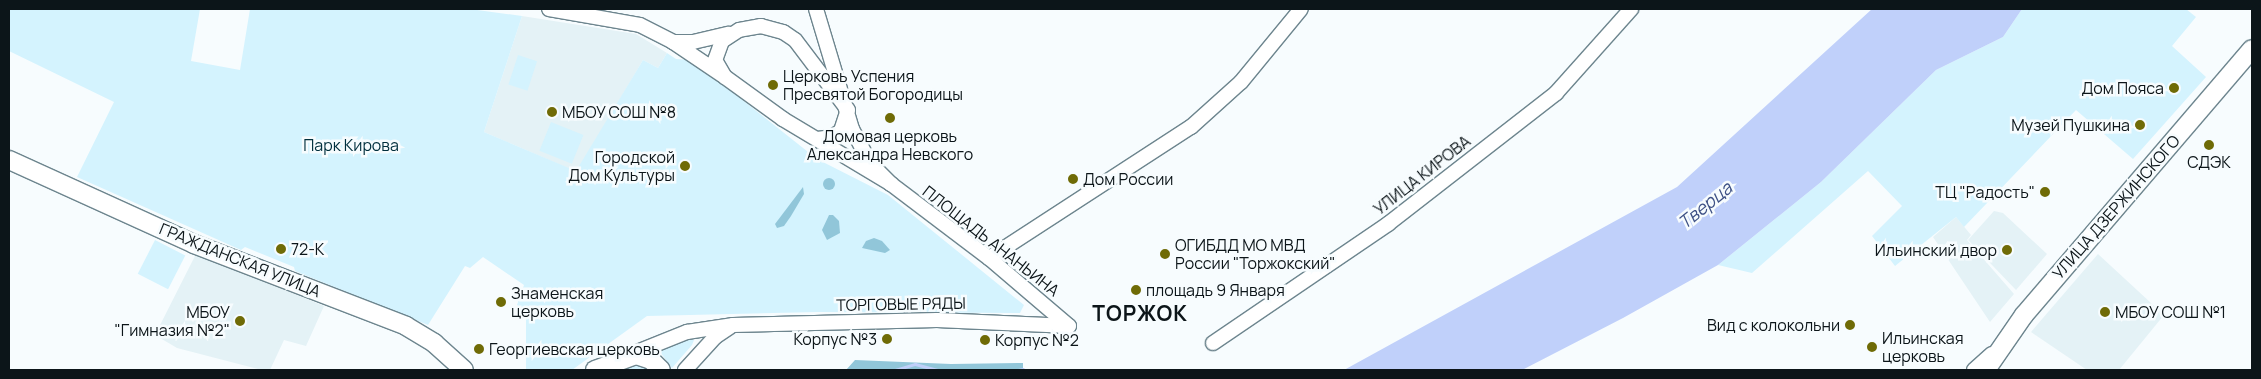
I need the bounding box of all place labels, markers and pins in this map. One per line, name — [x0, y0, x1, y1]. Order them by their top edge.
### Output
place label: Церковь Успения Пресвятой Богородицы — [783, 66, 963, 104]
place label: Дом Пояса — [2081, 78, 2164, 98]
marker: Церковь Успения Пресвятой Богородицы — [767, 79, 779, 91]
marker: Дом Пояса — [2168, 82, 2180, 94]
place label: МБОУ СОШ №8 — [562, 102, 677, 122]
marker: МБОУ СОШ №8 — [546, 106, 558, 118]
marker: Домовая церковь Александра Невского — [884, 112, 896, 124]
place label: Музей Пушкина — [2011, 115, 2130, 135]
marker: Музей Пушкина — [2134, 119, 2146, 131]
place label: Домовая церковь Александра Невского — [807, 126, 973, 164]
marker: СДЭК — [2203, 139, 2215, 151]
place label: Городской Дом Культуры — [568, 147, 675, 185]
place label: СДЭК — [2187, 152, 2231, 172]
marker: Городской Дом Культуры — [679, 160, 691, 172]
place label: Дом России — [1083, 169, 1173, 189]
marker: Дом России — [1067, 173, 1079, 185]
place label: ТЦ "Радость" — [1935, 182, 2035, 202]
marker: ТЦ "Радость" — [2039, 186, 2051, 198]
place label: ОГИБДД МО МВД России "Торжокский" — [1175, 235, 1336, 273]
place label: 72-К — [291, 239, 324, 259]
place label: Ильинский двор — [1875, 240, 1997, 260]
marker: 72-К — [275, 243, 287, 255]
marker: Ильинский двор — [2001, 244, 2013, 256]
marker: ОГИБДД МО МВД России "Торжокский" — [1159, 248, 1171, 260]
place label: площадь 9 Января — [1146, 280, 1285, 300]
place label: Знаменская церковь — [511, 283, 603, 321]
marker: площадь 9 Января — [1130, 284, 1142, 296]
marker: Знаменская церковь — [495, 296, 507, 308]
place label: МБОУ "Гимназия №2" — [114, 302, 230, 340]
place label: МБОУ СОШ №1 — [2115, 302, 2227, 322]
marker: МБОУ СОШ №1 — [2099, 306, 2111, 318]
marker: МБОУ "Гимназия №2" — [234, 315, 246, 327]
place label: Вид с колокольни — [1707, 315, 1840, 335]
marker: Вид с колокольни — [1844, 319, 1856, 331]
place label: Ильинская церковь — [1882, 328, 1964, 366]
place label: Корпус №3 — [793, 329, 877, 349]
place label: Корпус №2 — [995, 330, 1079, 350]
marker: Корпус №3 — [881, 333, 893, 345]
marker: Корпус №2 — [979, 334, 991, 346]
place label: Георгиевская церковь — [489, 339, 660, 359]
marker: Ильинская церковь — [1866, 341, 1878, 353]
marker: Георгиевская церковь — [473, 343, 485, 355]

